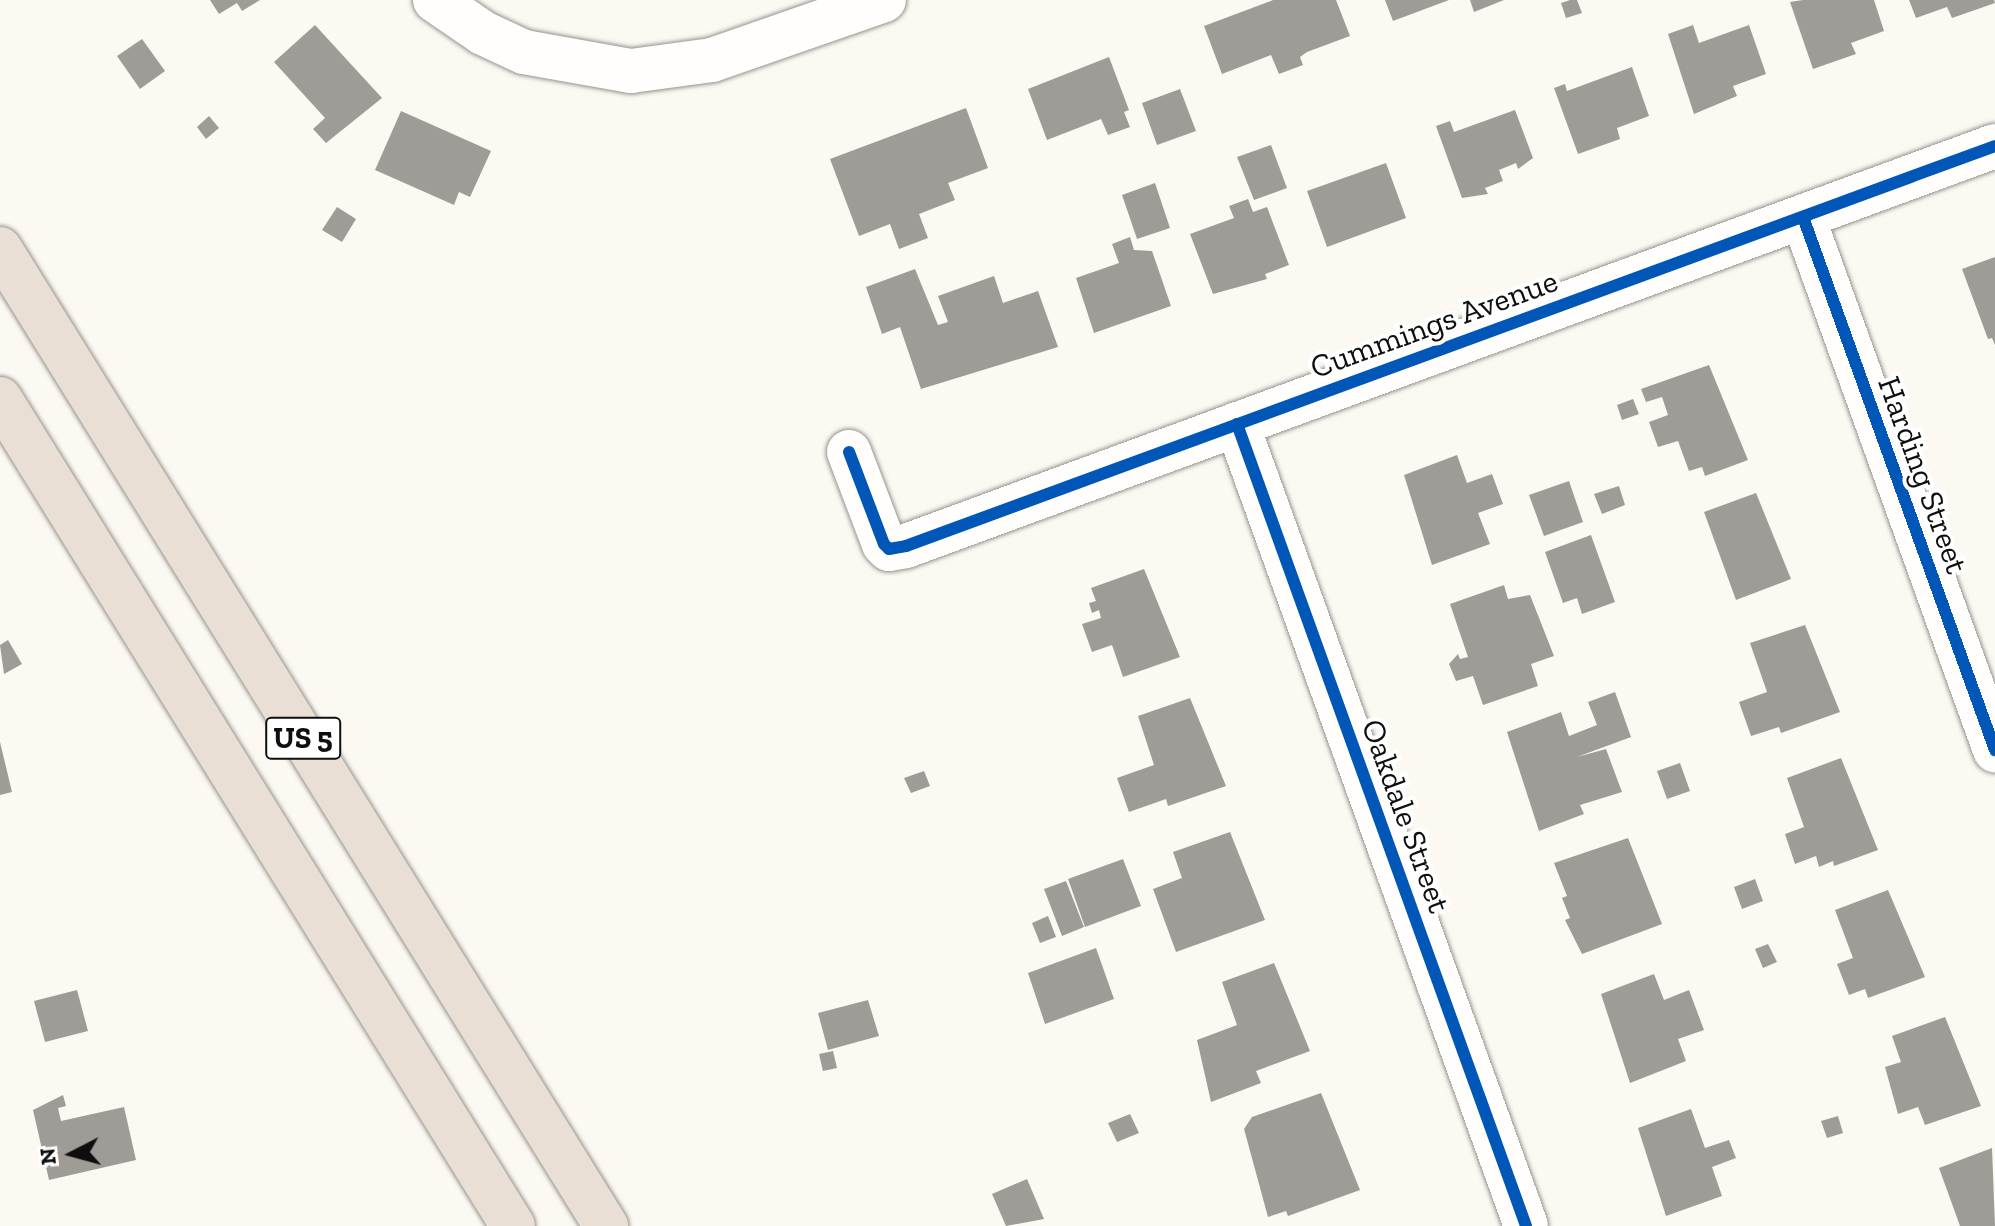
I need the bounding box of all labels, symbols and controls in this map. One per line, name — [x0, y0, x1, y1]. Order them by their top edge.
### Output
street label: Cummings Avenue — [1305, 261, 1563, 387]
street label: Harding Street — [1870, 371, 1976, 579]
road number: US 5 — [265, 712, 341, 764]
street label: Oakdale Street — [1353, 714, 1459, 918]
north arrow — [32, 1114, 112, 1194]
text: N — [33, 1147, 62, 1166]

